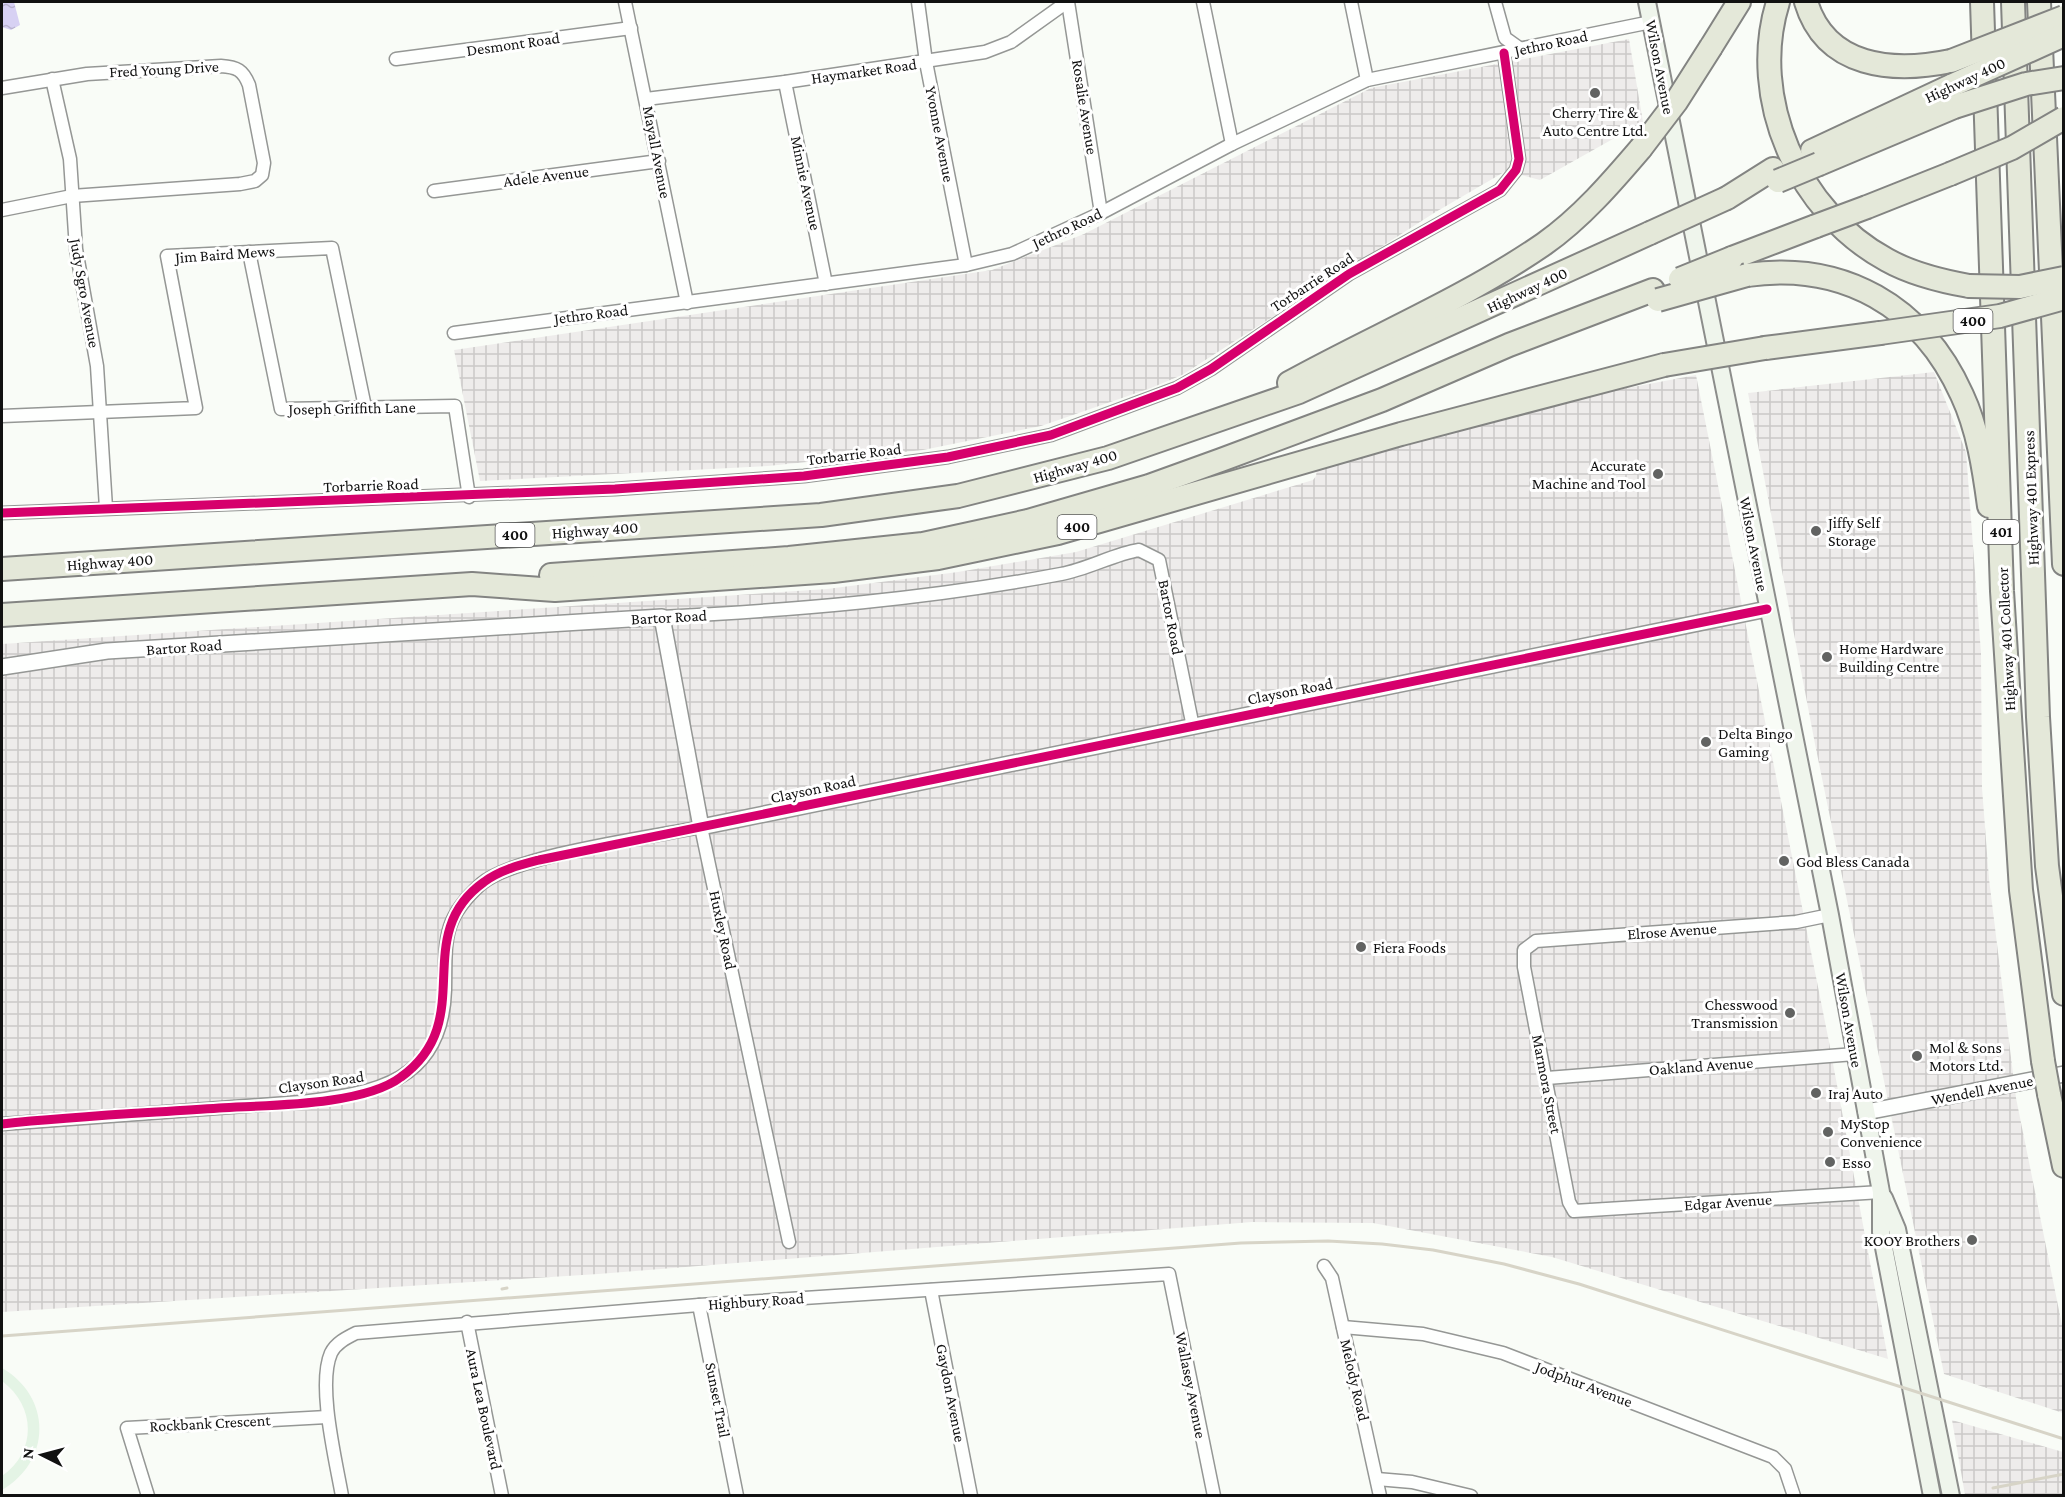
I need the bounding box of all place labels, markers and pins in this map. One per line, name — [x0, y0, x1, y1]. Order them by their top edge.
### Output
marker: Cherry Tire & Auto Centre Ltd. — [1588, 86, 1602, 100]
place label: Cherry Tire & Auto Centre Ltd. — [1543, 104, 1647, 139]
place label: Accurate Machine and Tool — [1532, 457, 1646, 492]
marker: Accurate Machine and Tool — [1651, 467, 1665, 481]
place label: Jiffy Self Storage — [1826, 514, 1881, 550]
marker: Jiffy Self Storage — [1809, 524, 1823, 538]
place label: Home Hardware Building Centre — [1839, 640, 1943, 676]
marker: Home Hardware Building Centre — [1820, 650, 1834, 664]
place label: Delta Bingo Gaming — [1718, 725, 1793, 761]
marker: Delta Bingo Gaming — [1699, 735, 1713, 749]
place label: God Bless Canada — [1796, 853, 1910, 870]
marker: God Bless Canada — [1777, 854, 1791, 868]
place label: Fiera Foods — [1373, 939, 1446, 956]
marker: Fiera Foods — [1354, 940, 1368, 954]
place label: Chesswood Transmission — [1691, 996, 1779, 1031]
marker: Chesswood Transmission — [1783, 1006, 1797, 1020]
place label: Mol & Sons Motors Ltd. — [1929, 1039, 2003, 1074]
marker: Mol & Sons Motors Ltd. — [1910, 1049, 1924, 1063]
place label: Iraj Auto — [1828, 1085, 1883, 1103]
marker: Iraj Auto — [1809, 1086, 1823, 1100]
place label: MyStop Convenience — [1840, 1115, 1922, 1150]
marker: MyStop Convenience — [1821, 1125, 1835, 1139]
place label: Esso — [1842, 1154, 1871, 1171]
marker: Esso — [1823, 1155, 1837, 1169]
place label: KOOY Brothers — [1864, 1232, 1960, 1249]
marker: KOOY Brothers — [1965, 1233, 1979, 1247]

